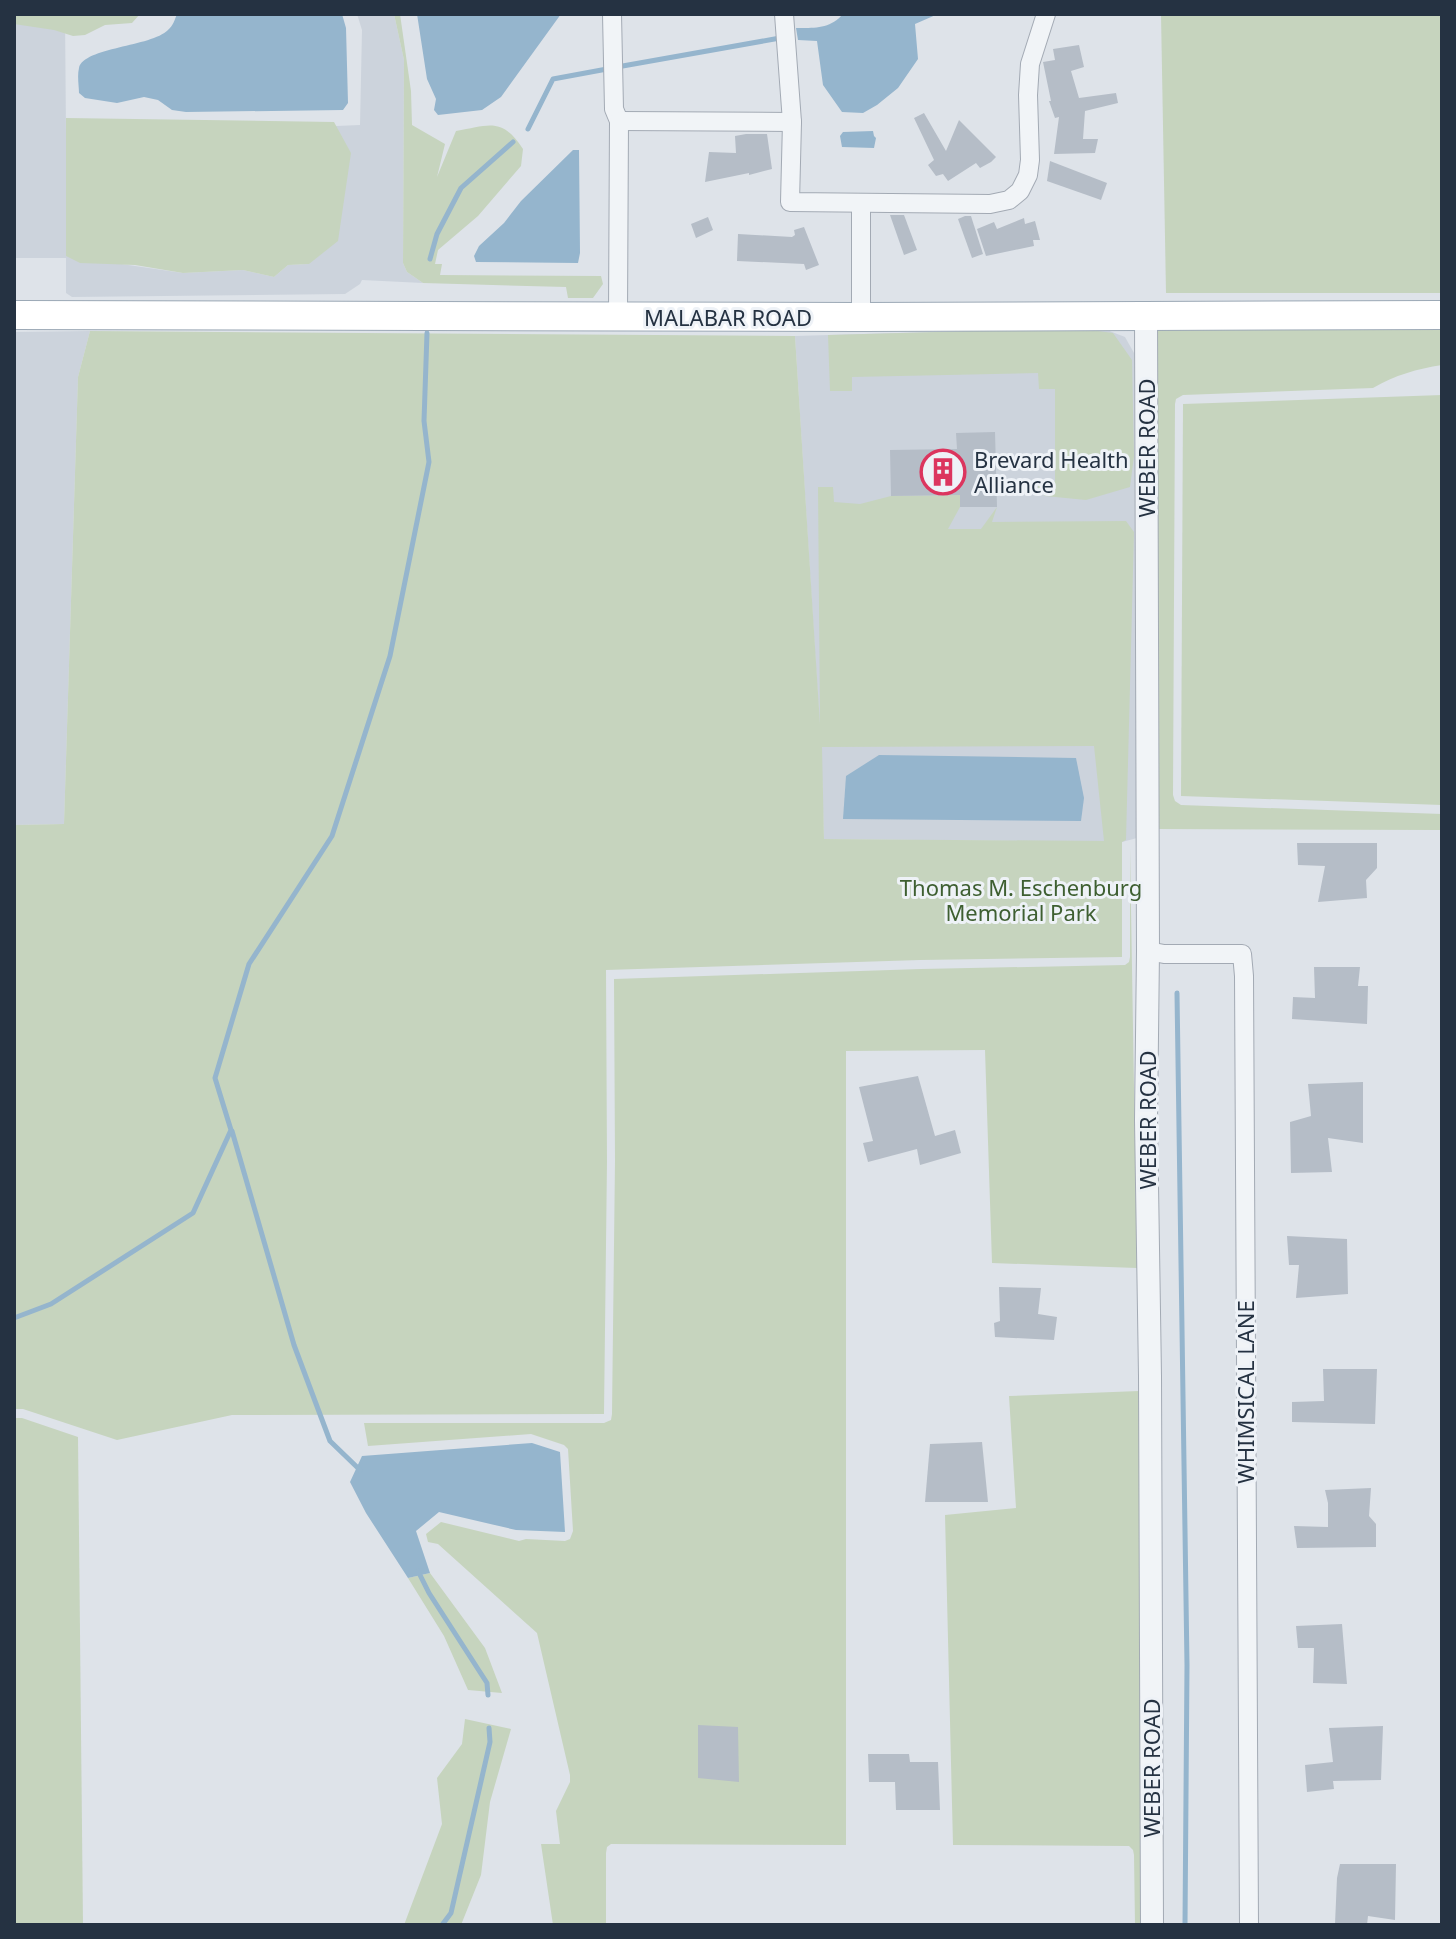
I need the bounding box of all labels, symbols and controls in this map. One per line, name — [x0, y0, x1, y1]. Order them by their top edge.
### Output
street label: MALABAR ROAD — [644, 302, 812, 332]
street label: WEBER ROAD — [1131, 378, 1161, 518]
place label: Brevard Health Alliance — [974, 444, 1129, 499]
building icon: Brevard Health Alliance — [919, 448, 967, 496]
park label: Thomas M. Eschenburg Memorial Park — [900, 872, 1142, 927]
street label: WEBER ROAD — [1132, 1050, 1162, 1190]
street label: WHIMSICAL LANE — [1230, 1300, 1260, 1484]
street label: WEBER ROAD — [1136, 1698, 1166, 1838]

